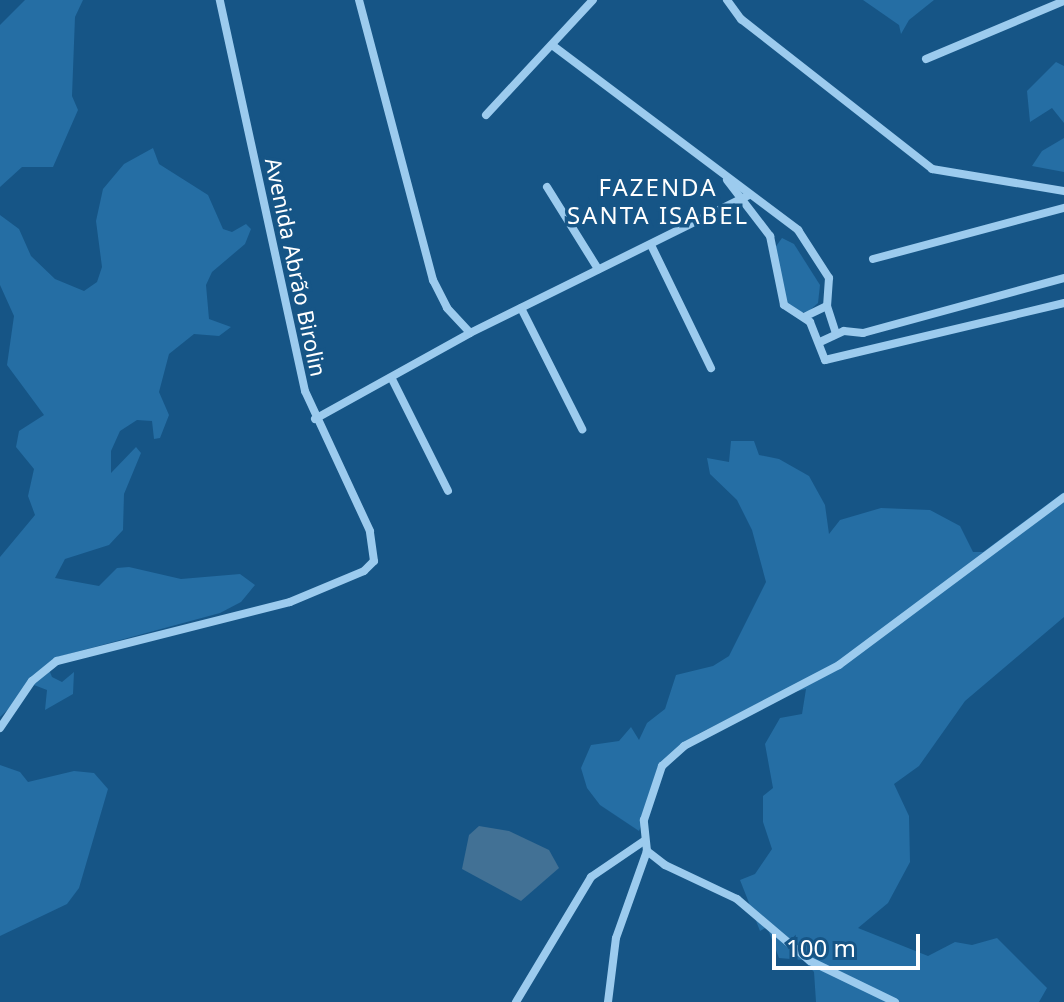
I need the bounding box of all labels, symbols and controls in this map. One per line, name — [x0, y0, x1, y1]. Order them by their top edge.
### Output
street label: Avenida Abrão Birolin — [260, 155, 332, 379]
district label: FAZENDA SANTA ISABEL — [567, 173, 749, 229]
scale bar — [776, 918, 924, 968]
text: 100 m — [786, 931, 856, 964]

